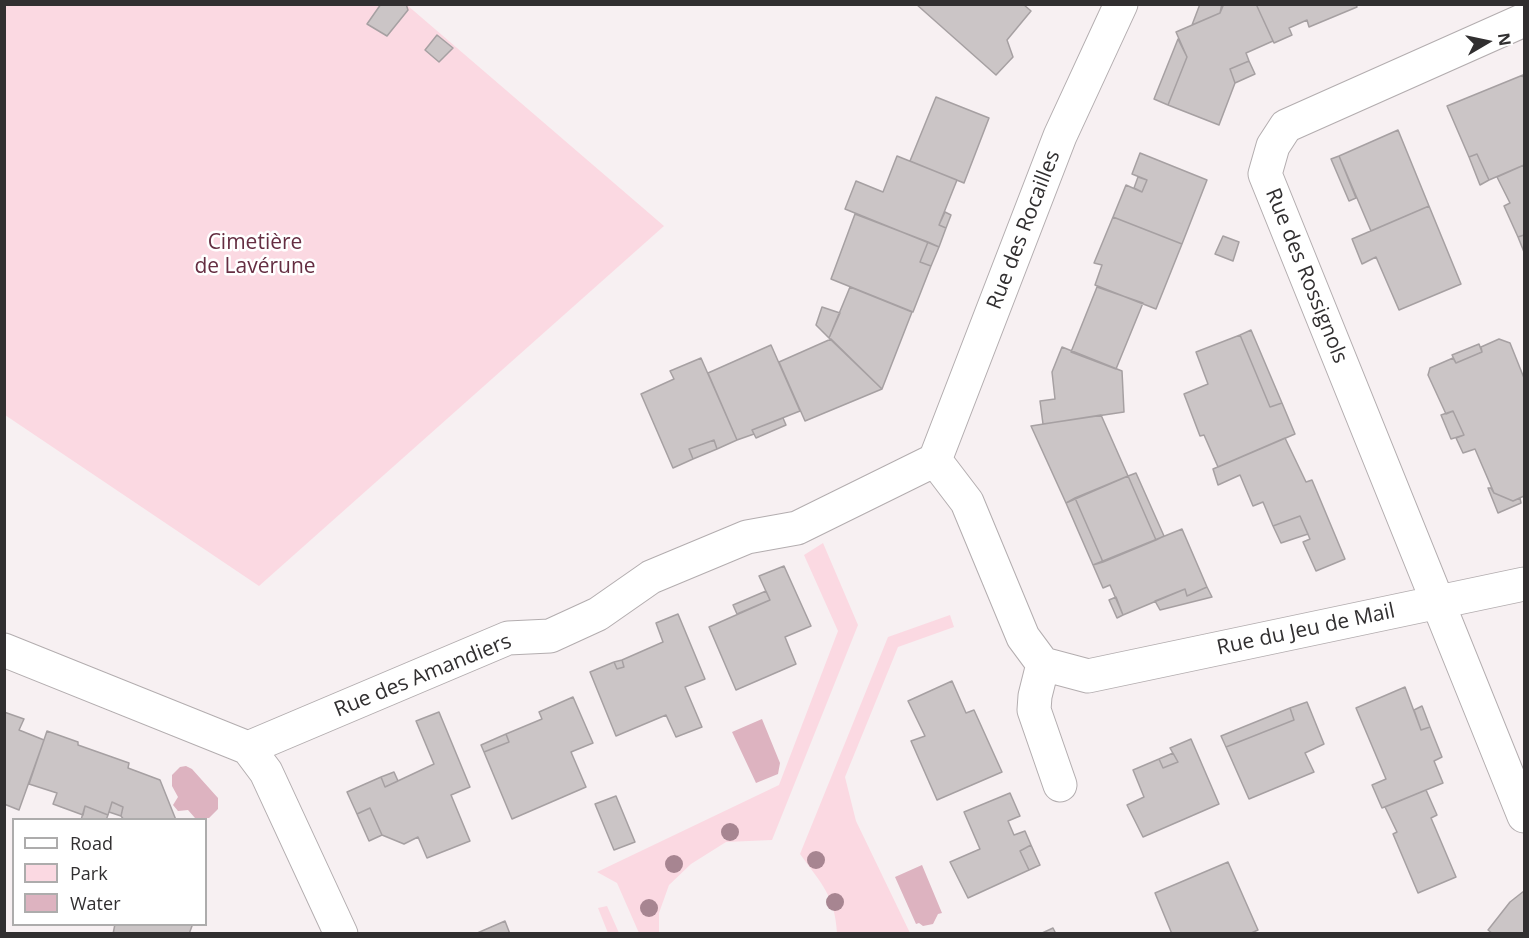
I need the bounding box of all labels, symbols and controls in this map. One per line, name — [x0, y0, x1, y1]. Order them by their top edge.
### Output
north arrow — [1457, 12, 1517, 72]
text: N — [1493, 31, 1517, 47]
street label: Rue des Rocailles — [982, 147, 1066, 313]
street label: Rue des Rossignols — [1259, 185, 1353, 367]
park label: Cimetière de Lavérune — [194, 230, 316, 280]
street label: Rue du Jeu de Mail — [1215, 599, 1397, 661]
street label: Rue des Amandiers — [331, 629, 515, 723]
legend — [12, 818, 207, 926]
text: Road — [70, 831, 113, 855]
text: Park — [70, 861, 108, 885]
text: Water — [70, 891, 121, 915]

